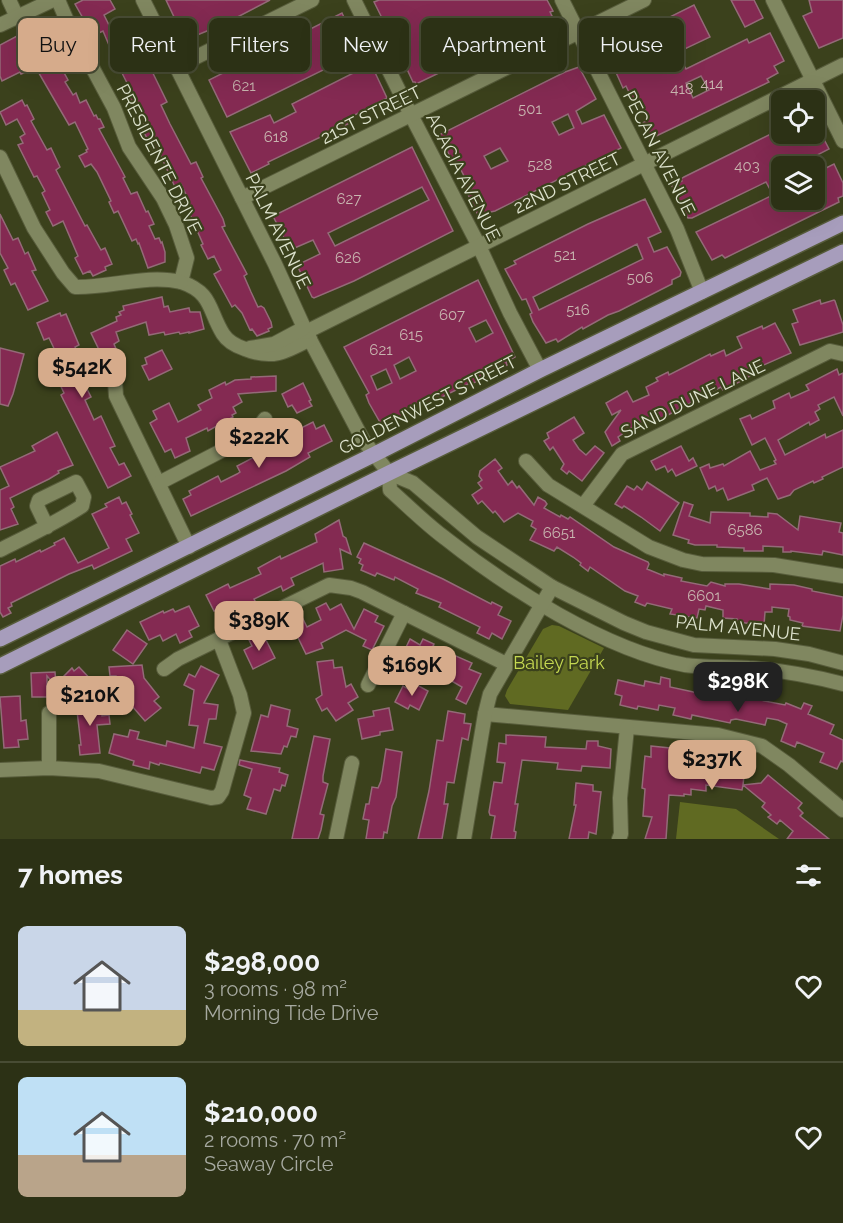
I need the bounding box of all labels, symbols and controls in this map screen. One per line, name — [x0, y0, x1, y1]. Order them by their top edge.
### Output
chip: Buy — [18, 18, 98, 72]
chip: Rent — [110, 18, 197, 72]
chip: Filters — [209, 18, 310, 72]
chip: New — [322, 18, 409, 72]
chip: Apartment — [421, 18, 567, 72]
chip: House — [579, 18, 684, 72]
house number: 414 — [701, 75, 723, 93]
house number: 621 — [232, 77, 256, 95]
street label: PRESIDENTE DRIVE — [112, 80, 206, 237]
house number: 418 — [670, 80, 694, 98]
street label: 21ST STREET — [317, 81, 425, 148]
street label: PECAN AVENUE — [619, 87, 700, 219]
map controls — [771, 90, 825, 210]
button: locate — [771, 90, 825, 144]
house number: 501 — [518, 100, 542, 118]
street label: ACACIA AVENUE — [422, 109, 505, 244]
house number: 618 — [264, 128, 288, 146]
street label: 22ND STREET — [510, 148, 624, 218]
house number: 528 — [528, 156, 553, 174]
button: layers — [771, 156, 825, 210]
house number: 403 — [734, 157, 760, 175]
street label: PALM AVENUE — [241, 170, 315, 292]
house number: 627 — [337, 190, 361, 208]
house number: 521 — [554, 246, 577, 264]
house number: 626 — [335, 249, 361, 267]
house number: 506 — [627, 269, 653, 287]
house number: 516 — [566, 301, 590, 319]
house number: 607 — [439, 306, 465, 324]
house number: 615 — [399, 326, 423, 344]
house number: 621 — [369, 341, 393, 359]
pin: $542K — [40, 348, 124, 399]
street label: GOLDENWEST STREET — [335, 351, 520, 459]
text: $542K — [52, 355, 112, 379]
street label: SAND DUNE LANE — [617, 355, 768, 443]
pin: $222K — [217, 418, 301, 469]
text: $222K — [229, 425, 289, 449]
house number: 6586 — [727, 521, 763, 539]
house number: 6651 — [543, 524, 576, 542]
house number: 6601 — [687, 587, 721, 605]
pin: $389K — [217, 601, 301, 652]
text: $389K — [229, 608, 289, 632]
street label: PALM AVENUE — [675, 610, 802, 645]
pin: $169K — [370, 646, 454, 697]
park label: Bailey Park — [513, 652, 605, 673]
text: $169K — [382, 653, 442, 677]
pin: $298K — [696, 662, 780, 713]
text: $298K — [707, 669, 769, 693]
pin: $210K — [48, 676, 132, 727]
text: $210K — [60, 683, 120, 707]
pin: $237K — [670, 740, 754, 791]
text: $237K — [682, 747, 742, 771]
icon: filters — [792, 859, 825, 892]
text: 7 homes — [18, 860, 123, 890]
text: $298,000 — [204, 947, 320, 977]
icon: home — [66, 950, 138, 1022]
icon: heart — [792, 970, 825, 1003]
text: 3 rooms · 98 m² — [204, 977, 347, 1001]
text: Morning Tide Drive — [204, 1001, 378, 1025]
text: $210,000 — [204, 1098, 318, 1128]
icon: home — [66, 1101, 138, 1173]
icon: heart — [792, 1121, 825, 1154]
text: 2 rooms · 70 m² — [204, 1128, 346, 1152]
text: Seaway Circle — [204, 1152, 333, 1176]

